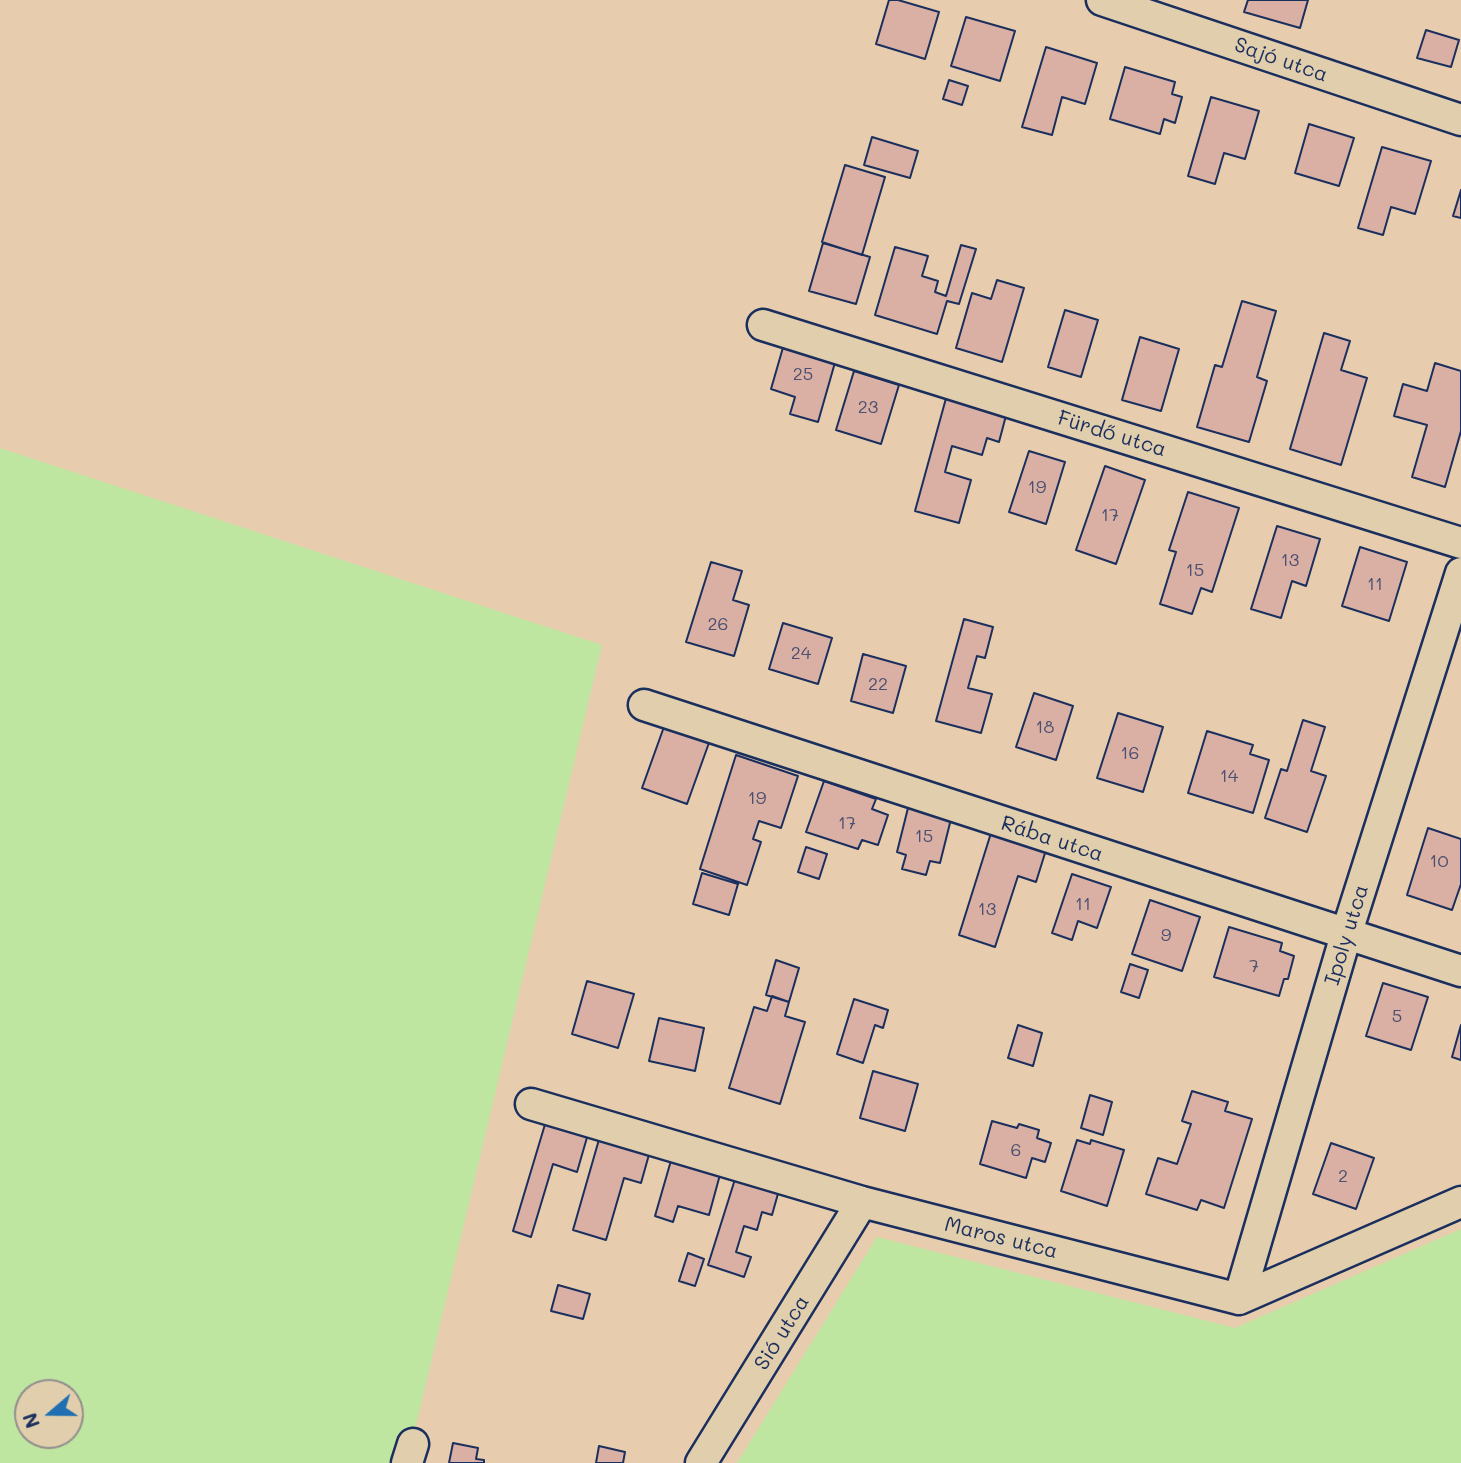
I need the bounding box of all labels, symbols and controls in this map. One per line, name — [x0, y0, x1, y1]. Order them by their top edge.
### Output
street label: Sajó utca — [1231, 32, 1331, 88]
house number: 25 — [793, 363, 813, 385]
house number: 23 — [858, 396, 878, 418]
street label: Fürdő utca — [1055, 406, 1169, 462]
house number: 19 — [1028, 476, 1046, 498]
house number: 17 — [1101, 504, 1119, 526]
house number: 13 — [1281, 549, 1299, 571]
house number: 15 — [1186, 559, 1204, 581]
house number: 11 — [1367, 573, 1383, 595]
house number: 26 — [708, 613, 728, 635]
house number: 24 — [791, 642, 811, 664]
house number: 22 — [868, 673, 888, 695]
house number: 18 — [1036, 716, 1054, 738]
house number: 16 — [1121, 742, 1139, 764]
house number: 14 — [1220, 765, 1238, 787]
house number: 19 — [748, 787, 766, 809]
street label: Rába utca — [998, 811, 1106, 867]
house number: 17 — [838, 812, 856, 834]
house number: 15 — [915, 825, 933, 847]
house number: 10 — [1429, 850, 1449, 872]
street label: Ipoly utca — [1320, 882, 1374, 988]
house number: 11 — [1075, 893, 1091, 915]
house number: 13 — [978, 898, 996, 920]
house number: 9 — [1161, 924, 1171, 946]
house number: 7 — [1249, 955, 1259, 977]
house number: 5 — [1392, 1005, 1402, 1027]
house number: 6 — [1011, 1139, 1021, 1161]
house number: 2 — [1338, 1165, 1348, 1187]
street label: Maros utca — [942, 1212, 1060, 1264]
street label: Sió utca — [749, 1291, 815, 1375]
north arrow — [14, 1379, 84, 1449]
text: N — [16, 1410, 45, 1432]

